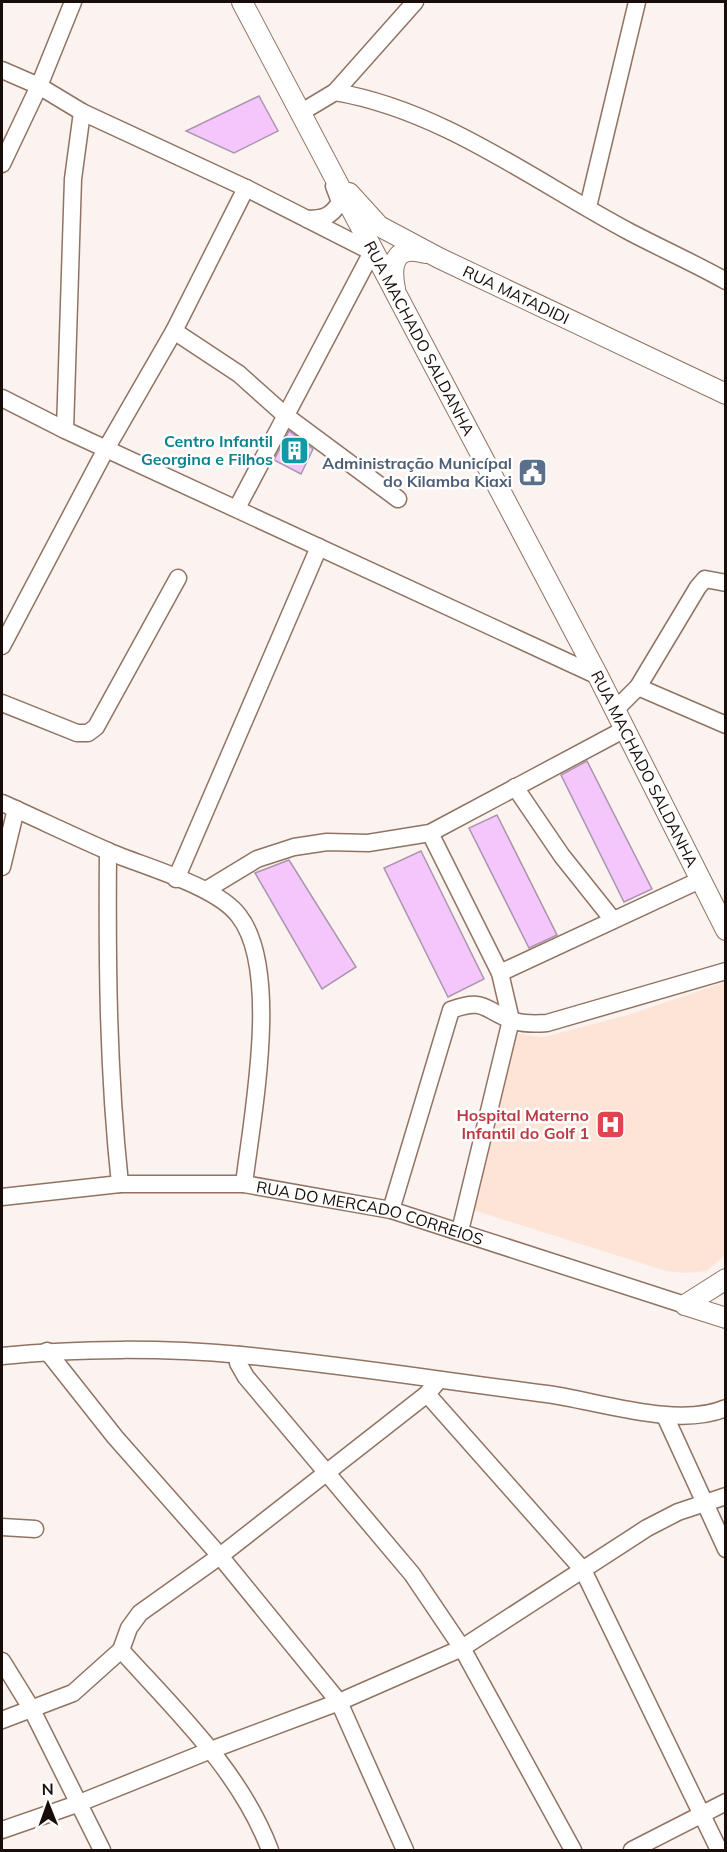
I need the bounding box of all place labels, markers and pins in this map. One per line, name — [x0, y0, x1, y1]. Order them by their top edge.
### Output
place label: Centro Infantil Georgina e Filhos — [141, 431, 273, 469]
building icon: Centro Infantil Georgina e Filhos — [278, 434, 310, 466]
place label: Administração Municípal do Kilamba Kiaxi — [322, 453, 512, 491]
public building icon: Administração Municípal do Kilamba Kiaxi — [517, 456, 549, 488]
place label: Hospital Materno Infantil do Golf 1 — [456, 1105, 589, 1143]
hospital icon: Hospital Materno Infantil do Golf 1 — [594, 1108, 626, 1140]

